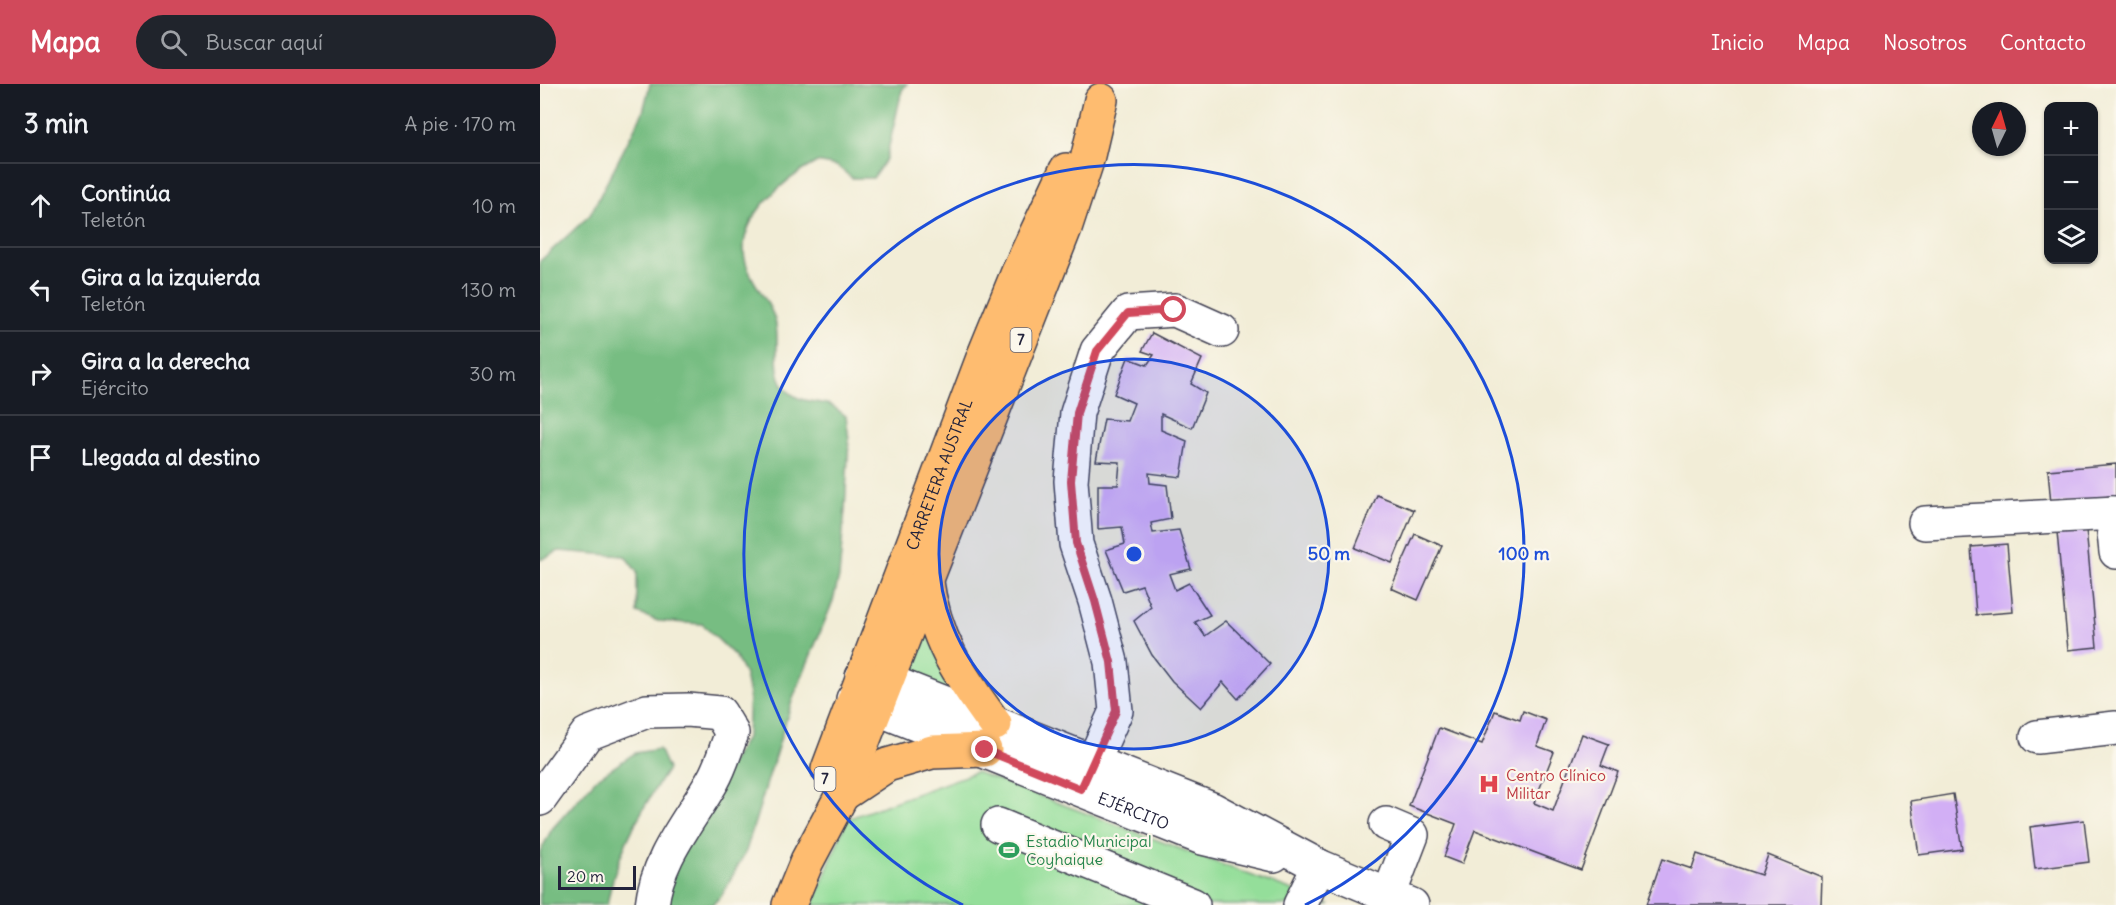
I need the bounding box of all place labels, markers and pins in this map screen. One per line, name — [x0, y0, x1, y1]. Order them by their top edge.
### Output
centre of rings — [1124, 544, 1144, 564]
place label: Centro Clínico Militar — [1506, 765, 1606, 803]
hospital icon: Centro Clínico Militar — [1477, 772, 1501, 796]
place label: Estadio Municipal Coyhaique — [1026, 831, 1152, 869]
sports icon: Estadio Municipal Coyhaique — [997, 838, 1021, 862]

